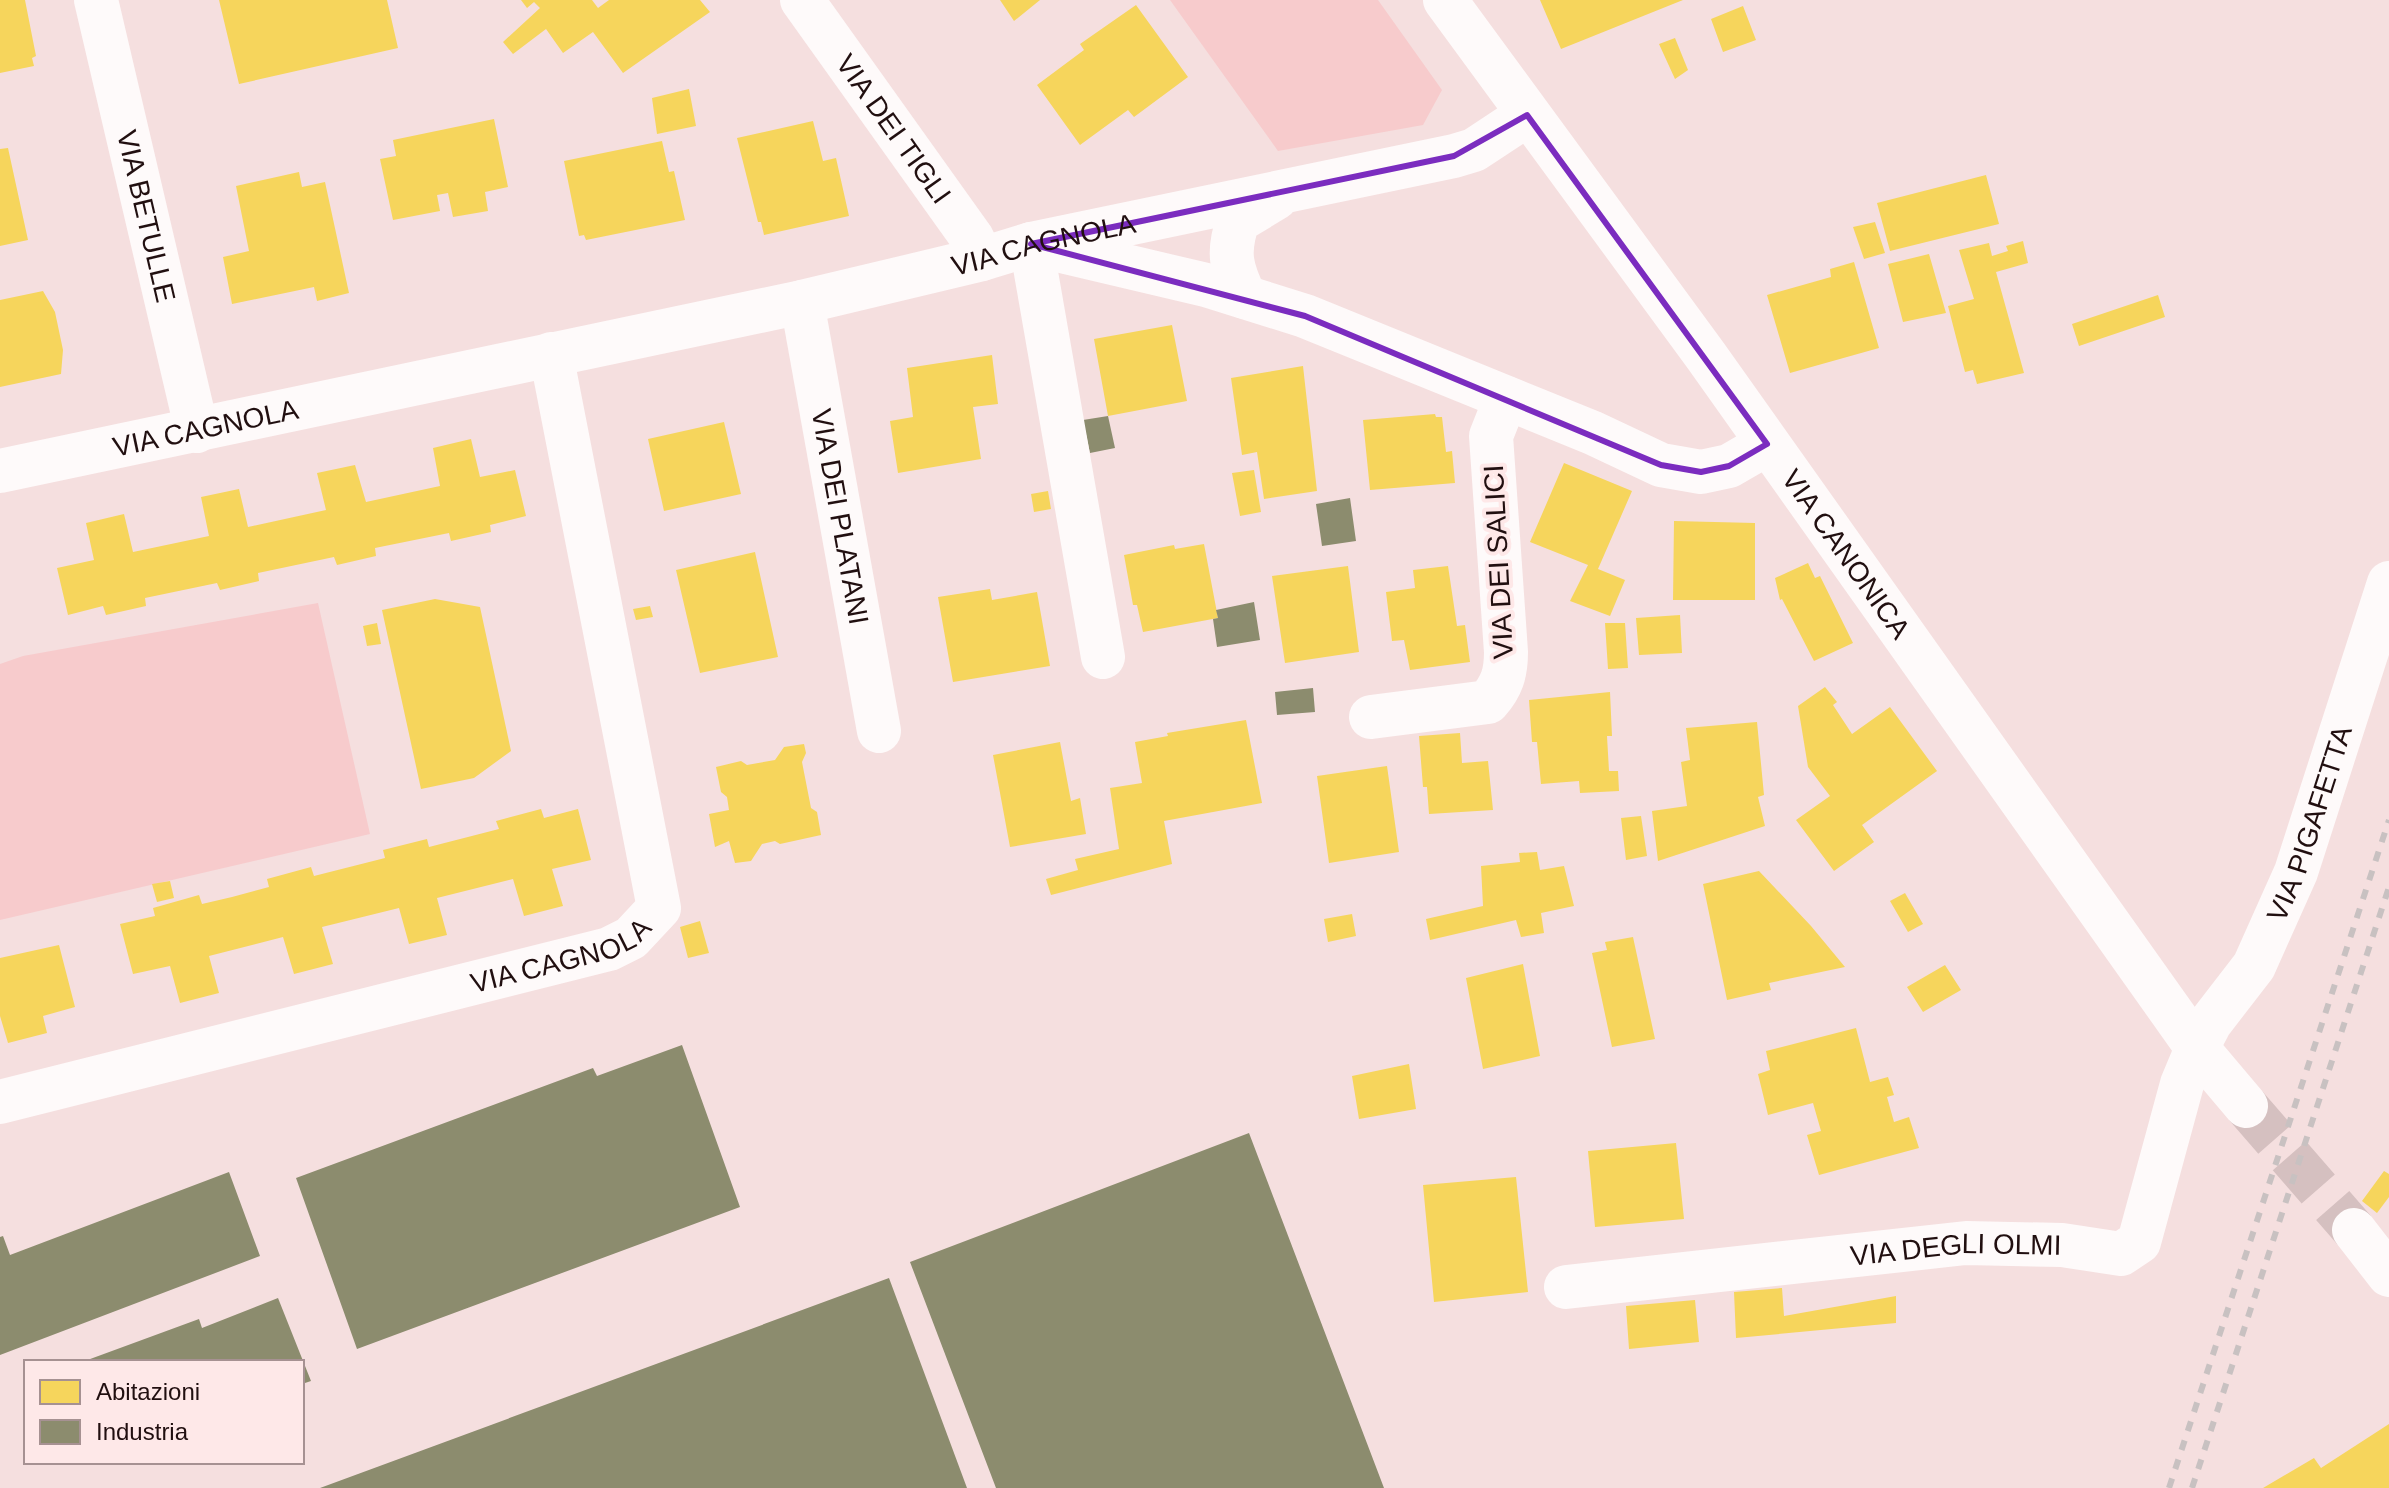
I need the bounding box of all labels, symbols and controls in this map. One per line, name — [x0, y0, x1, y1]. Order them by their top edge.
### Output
street label: VIA DEI TIGLI — [830, 48, 957, 209]
street label: VIA BETULLE — [111, 127, 181, 305]
street label: VIA CAGNOLA — [948, 208, 1139, 282]
street label: VIA CAGNOLA — [110, 394, 301, 463]
street label: VIA DEI PLATANI — [805, 406, 875, 627]
street label: VIA DEI SALICI — [1478, 464, 1519, 660]
street label: VIA CANONICA — [1776, 464, 1916, 645]
street label: VIA PIGAFETTA — [2261, 722, 2358, 926]
street label: VIA CAGNOLA — [468, 912, 658, 999]
street label: VIA DEGLI OLMI — [1849, 1228, 2062, 1272]
legend — [24, 1360, 304, 1464]
text: Abitazioni — [96, 1378, 200, 1405]
text: Industria — [96, 1418, 189, 1445]

